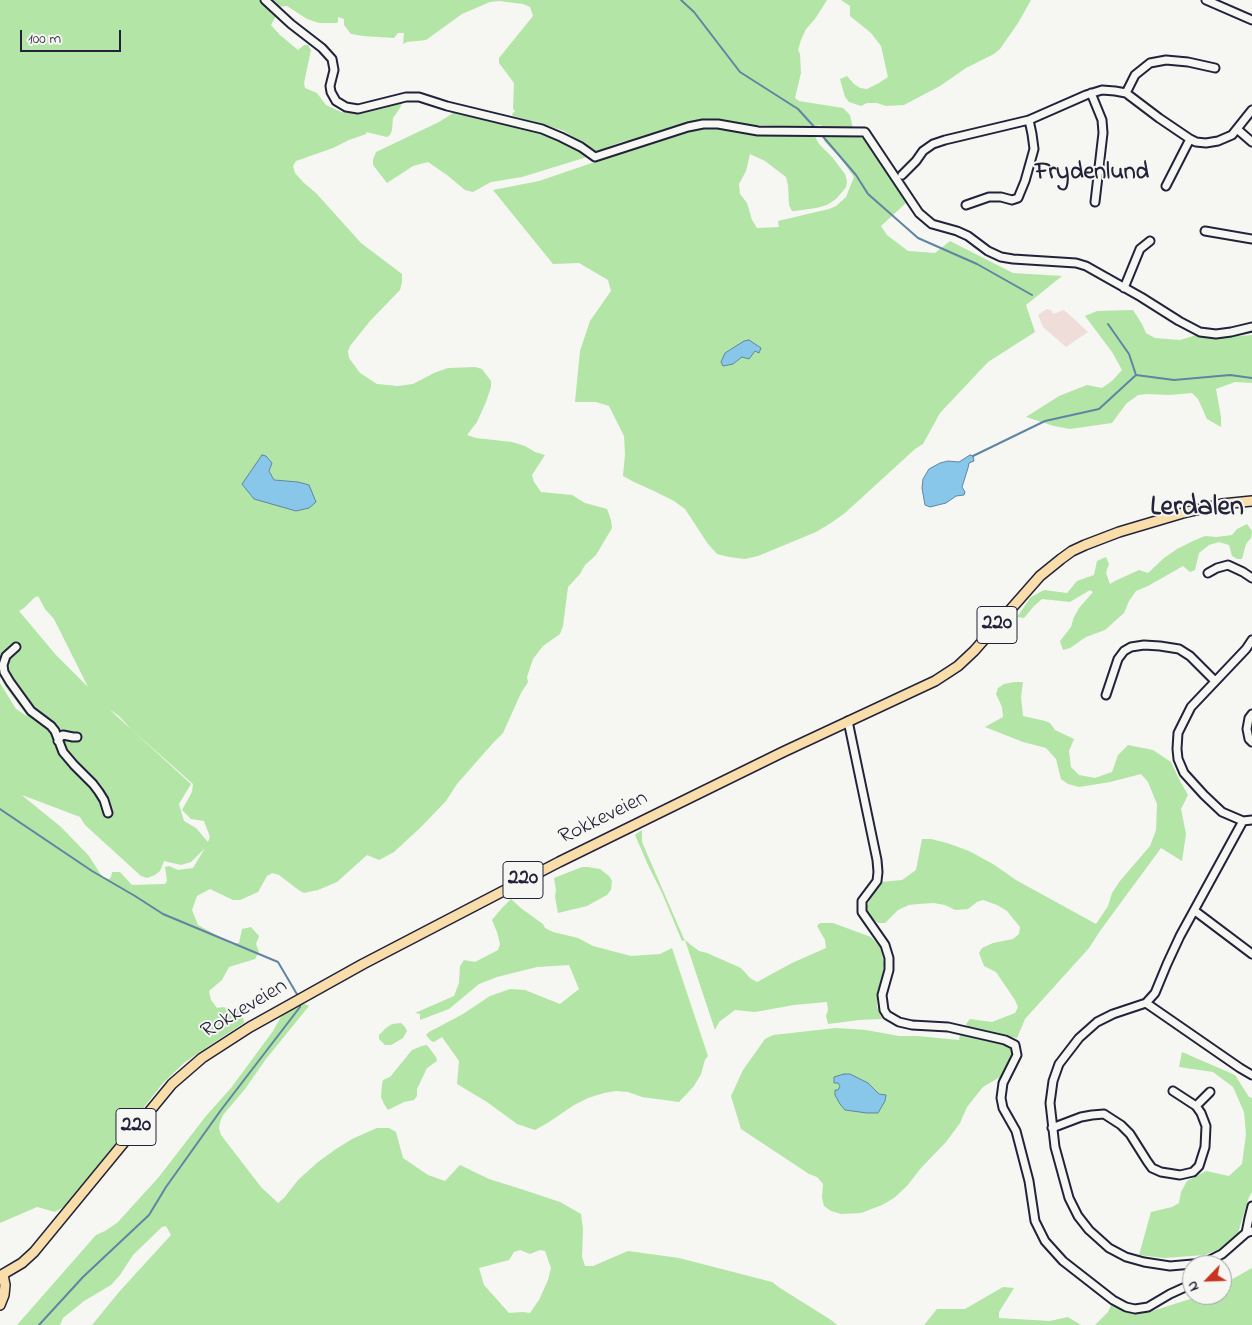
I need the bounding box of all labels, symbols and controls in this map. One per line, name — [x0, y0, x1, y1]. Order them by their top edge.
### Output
scale bar — [22, 20, 124, 52]
text: 100 m — [28, 28, 61, 50]
district label: Frydenlund — [1035, 160, 1149, 188]
district label: Lerdalen — [1150, 492, 1244, 526]
road number: 220 — [977, 606, 1017, 644]
street label: Rokkeveien — [555, 786, 653, 852]
road number: 220 — [503, 862, 543, 898]
street label: Rokkeveien — [197, 974, 293, 1046]
road number: 220 — [116, 1108, 156, 1146]
north arrow — [1182, 1255, 1232, 1305]
text: N — [1182, 1277, 1205, 1294]

